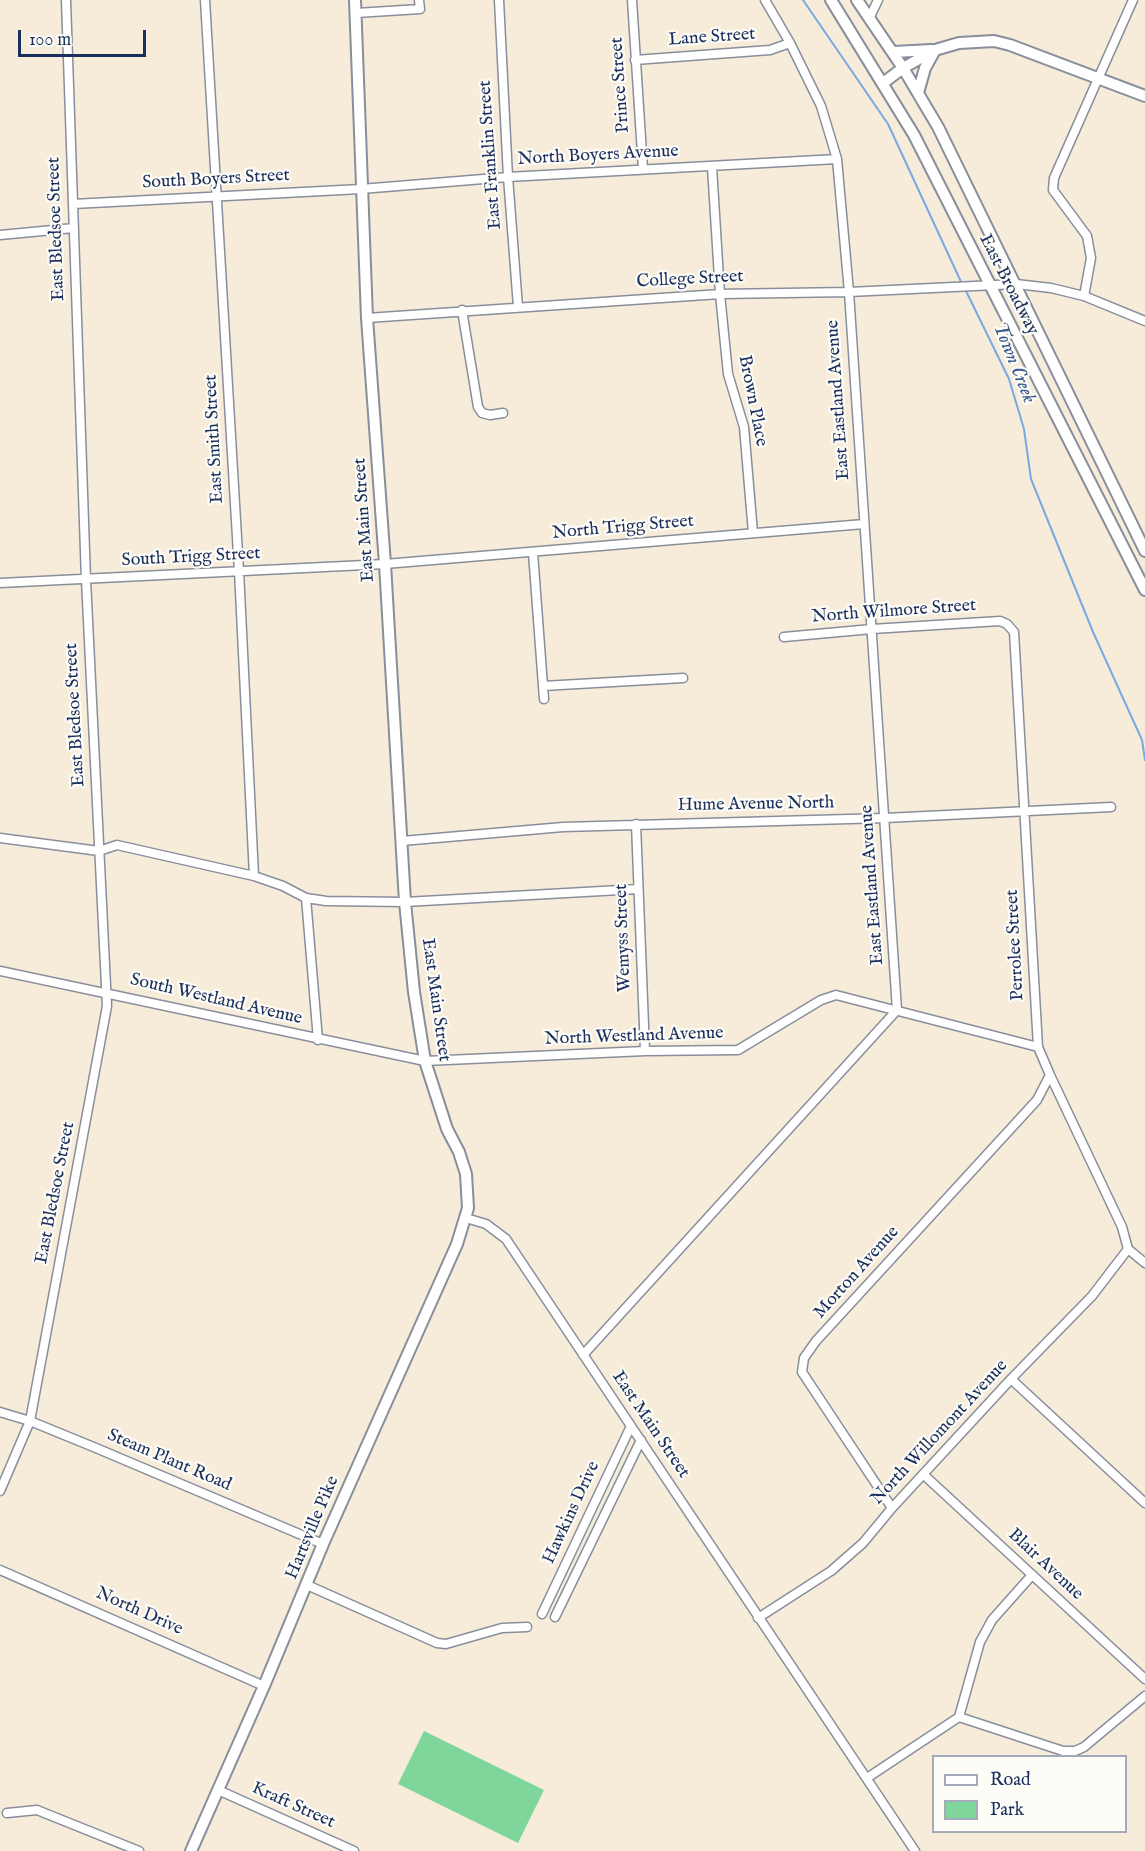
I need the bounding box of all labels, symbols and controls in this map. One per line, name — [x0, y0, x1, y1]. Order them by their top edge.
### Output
scale bar — [21, 18, 148, 56]
street label: Lane Street — [668, 24, 756, 52]
text: 100 m — [29, 29, 71, 52]
street label: Prince Street — [607, 36, 635, 134]
street label: East Franklin Street — [475, 80, 507, 230]
street label: North Boyers Avenue — [517, 141, 679, 171]
street label: East Bledsoe Street — [44, 157, 70, 301]
street label: South Boyers Street — [142, 165, 290, 195]
street label: East Broadway — [973, 231, 1043, 339]
street label: College Street — [636, 266, 744, 294]
street label: East Eastland Avenue — [823, 319, 855, 481]
water label: Town Creek — [986, 319, 1040, 407]
street label: Brown Place — [733, 354, 771, 448]
street label: East Smith Street — [201, 374, 229, 504]
street label: East Main Street — [350, 457, 380, 583]
street label: North Trigg Street — [551, 511, 695, 545]
street label: South Trigg Street — [121, 544, 261, 572]
street label: North Wilmore Street — [811, 595, 977, 629]
street label: East Bledsoe Street — [61, 642, 91, 788]
street label: Hume Avenue North — [678, 793, 834, 817]
street label: East Eastland Avenue — [857, 804, 889, 966]
street label: Wemyss Street — [611, 883, 637, 993]
street label: Perrolee Street — [1002, 889, 1030, 1001]
street label: East Main Street — [416, 937, 454, 1063]
street label: South Westland Avenue — [128, 970, 304, 1030]
street label: North Westland Avenue — [544, 1023, 724, 1051]
street label: East Bledsoe Street — [32, 1120, 80, 1266]
street label: Morton Avenue — [810, 1222, 904, 1324]
street label: North Willomont Avenue — [867, 1356, 1013, 1510]
street label: East Main Street — [606, 1367, 694, 1483]
street label: Steam Plant Road — [104, 1425, 234, 1497]
street label: Hawkins Drive — [539, 1458, 605, 1568]
street label: Hartsville Pike — [282, 1473, 344, 1583]
street label: Blair Avenue — [1003, 1525, 1087, 1605]
street label: North Drive — [92, 1583, 186, 1641]
legend — [932, 1755, 1127, 1833]
text: Road — [990, 1769, 1031, 1792]
street label: Kraft Street — [248, 1778, 338, 1834]
text: Park — [990, 1799, 1024, 1822]

